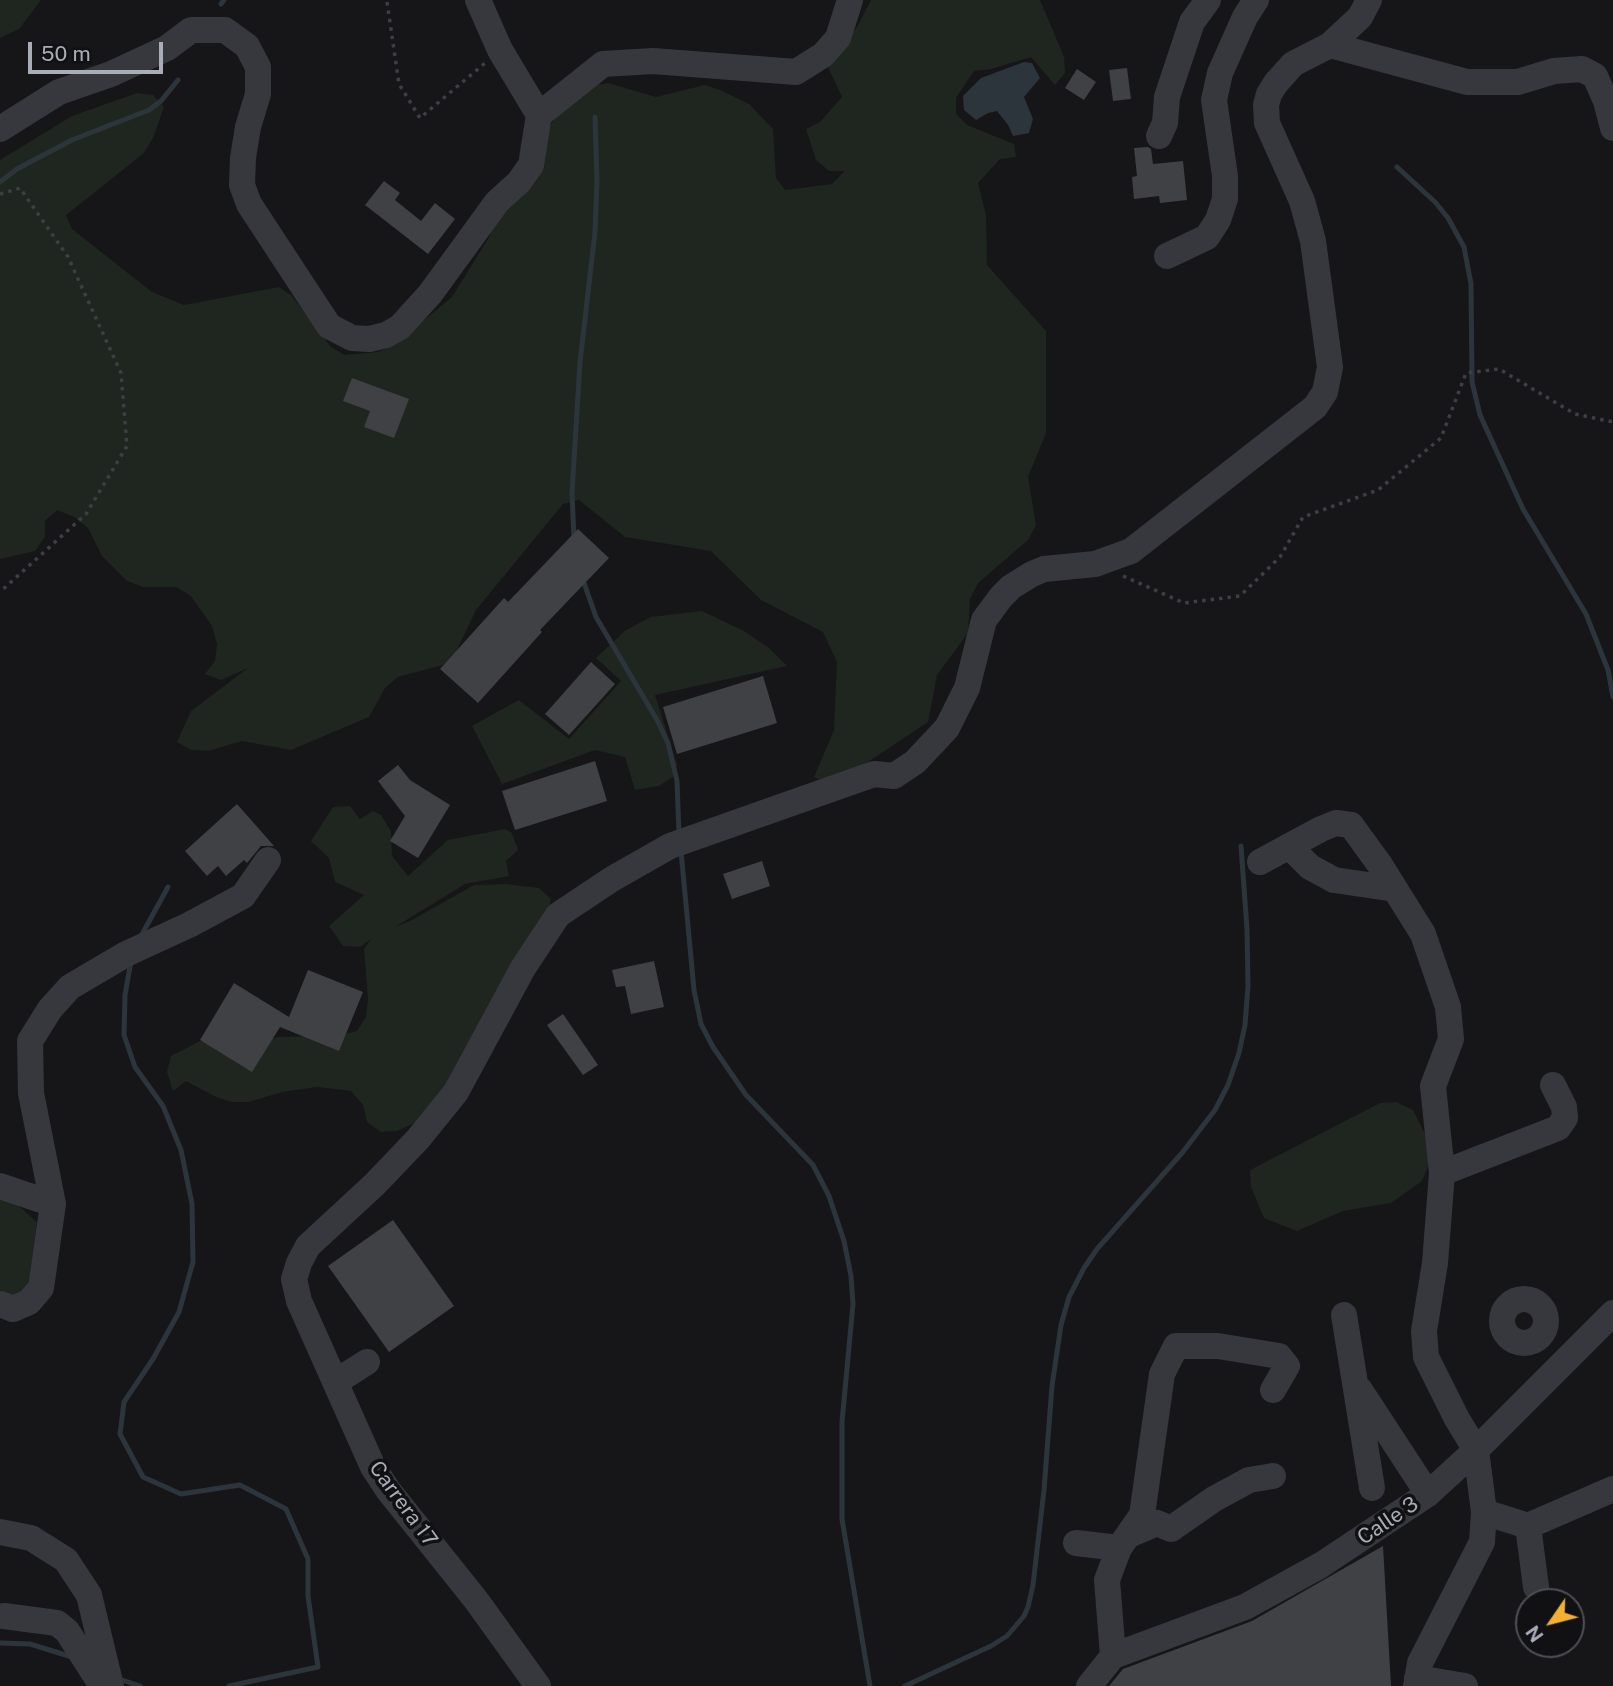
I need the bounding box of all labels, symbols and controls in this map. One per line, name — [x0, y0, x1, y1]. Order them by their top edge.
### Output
scale bar — [32, 28, 166, 72]
text: 50 m — [41, 41, 91, 66]
street label: Carrera 17 — [363, 1456, 443, 1552]
street label: Calle 3 — [1353, 1492, 1423, 1550]
north arrow — [1515, 1588, 1585, 1658]
text: N — [1521, 1622, 1548, 1646]

